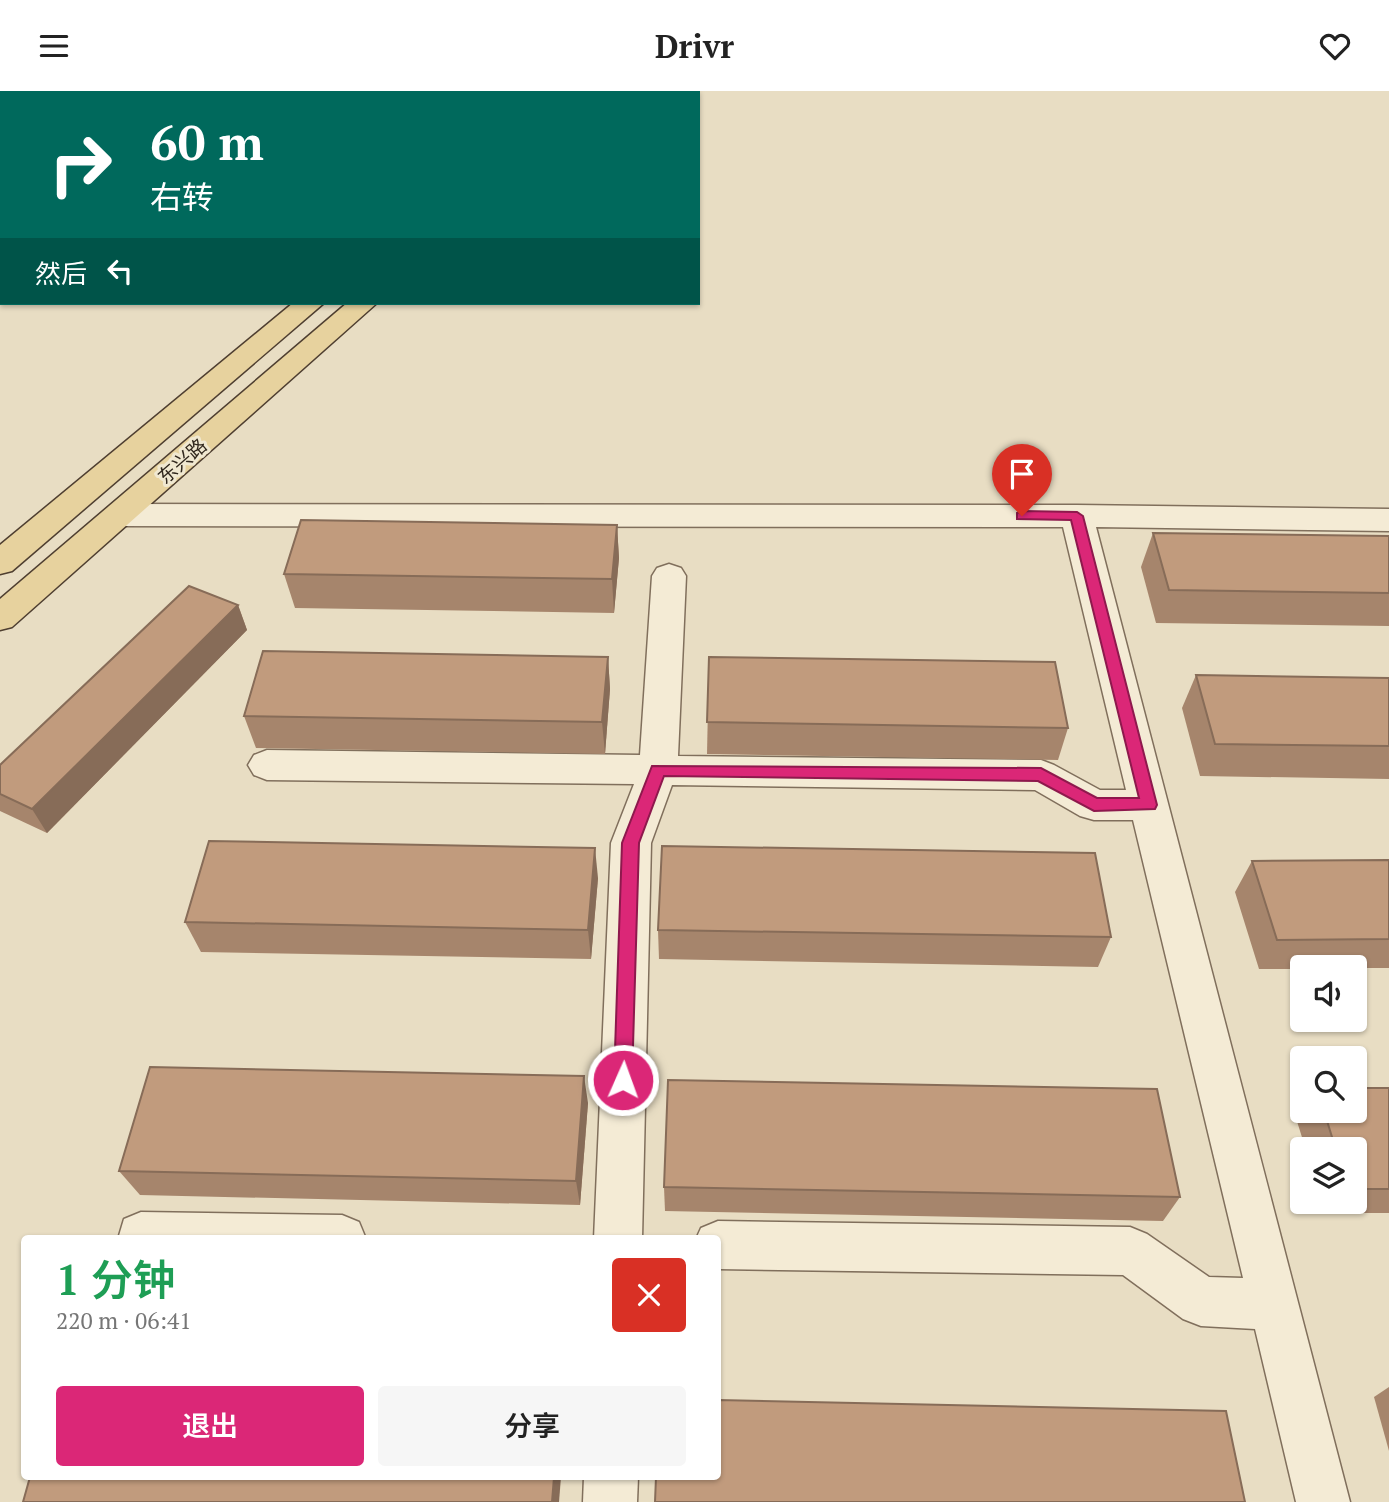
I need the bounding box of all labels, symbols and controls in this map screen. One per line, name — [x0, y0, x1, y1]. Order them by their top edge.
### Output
text: Drivr — [655, 25, 734, 67]
icon: menu — [35, 27, 73, 65]
icon: heart — [1316, 27, 1354, 65]
text: 60 m — [150, 109, 264, 174]
icon: right — [35, 119, 126, 210]
text: 右转 — [150, 176, 214, 218]
icon: left — [101, 252, 139, 290]
text: 然后 — [35, 256, 87, 290]
street label: 东兴路 — [152, 432, 211, 489]
pin — [992, 444, 1052, 516]
icon: arrive — [1003, 455, 1041, 493]
map controls — [1290, 955, 1367, 1214]
button: sound — [1290, 955, 1367, 1032]
position arrow — [586, 1043, 660, 1117]
button: search — [1290, 1046, 1367, 1123]
button: layers — [1290, 1137, 1367, 1214]
text: 1 分钟 — [56, 1251, 175, 1307]
button: close — [612, 1258, 686, 1332]
text: 220 m · 06:41 — [56, 1305, 191, 1336]
button: 退出 — [56, 1386, 364, 1466]
button: 分享 — [378, 1386, 686, 1466]

